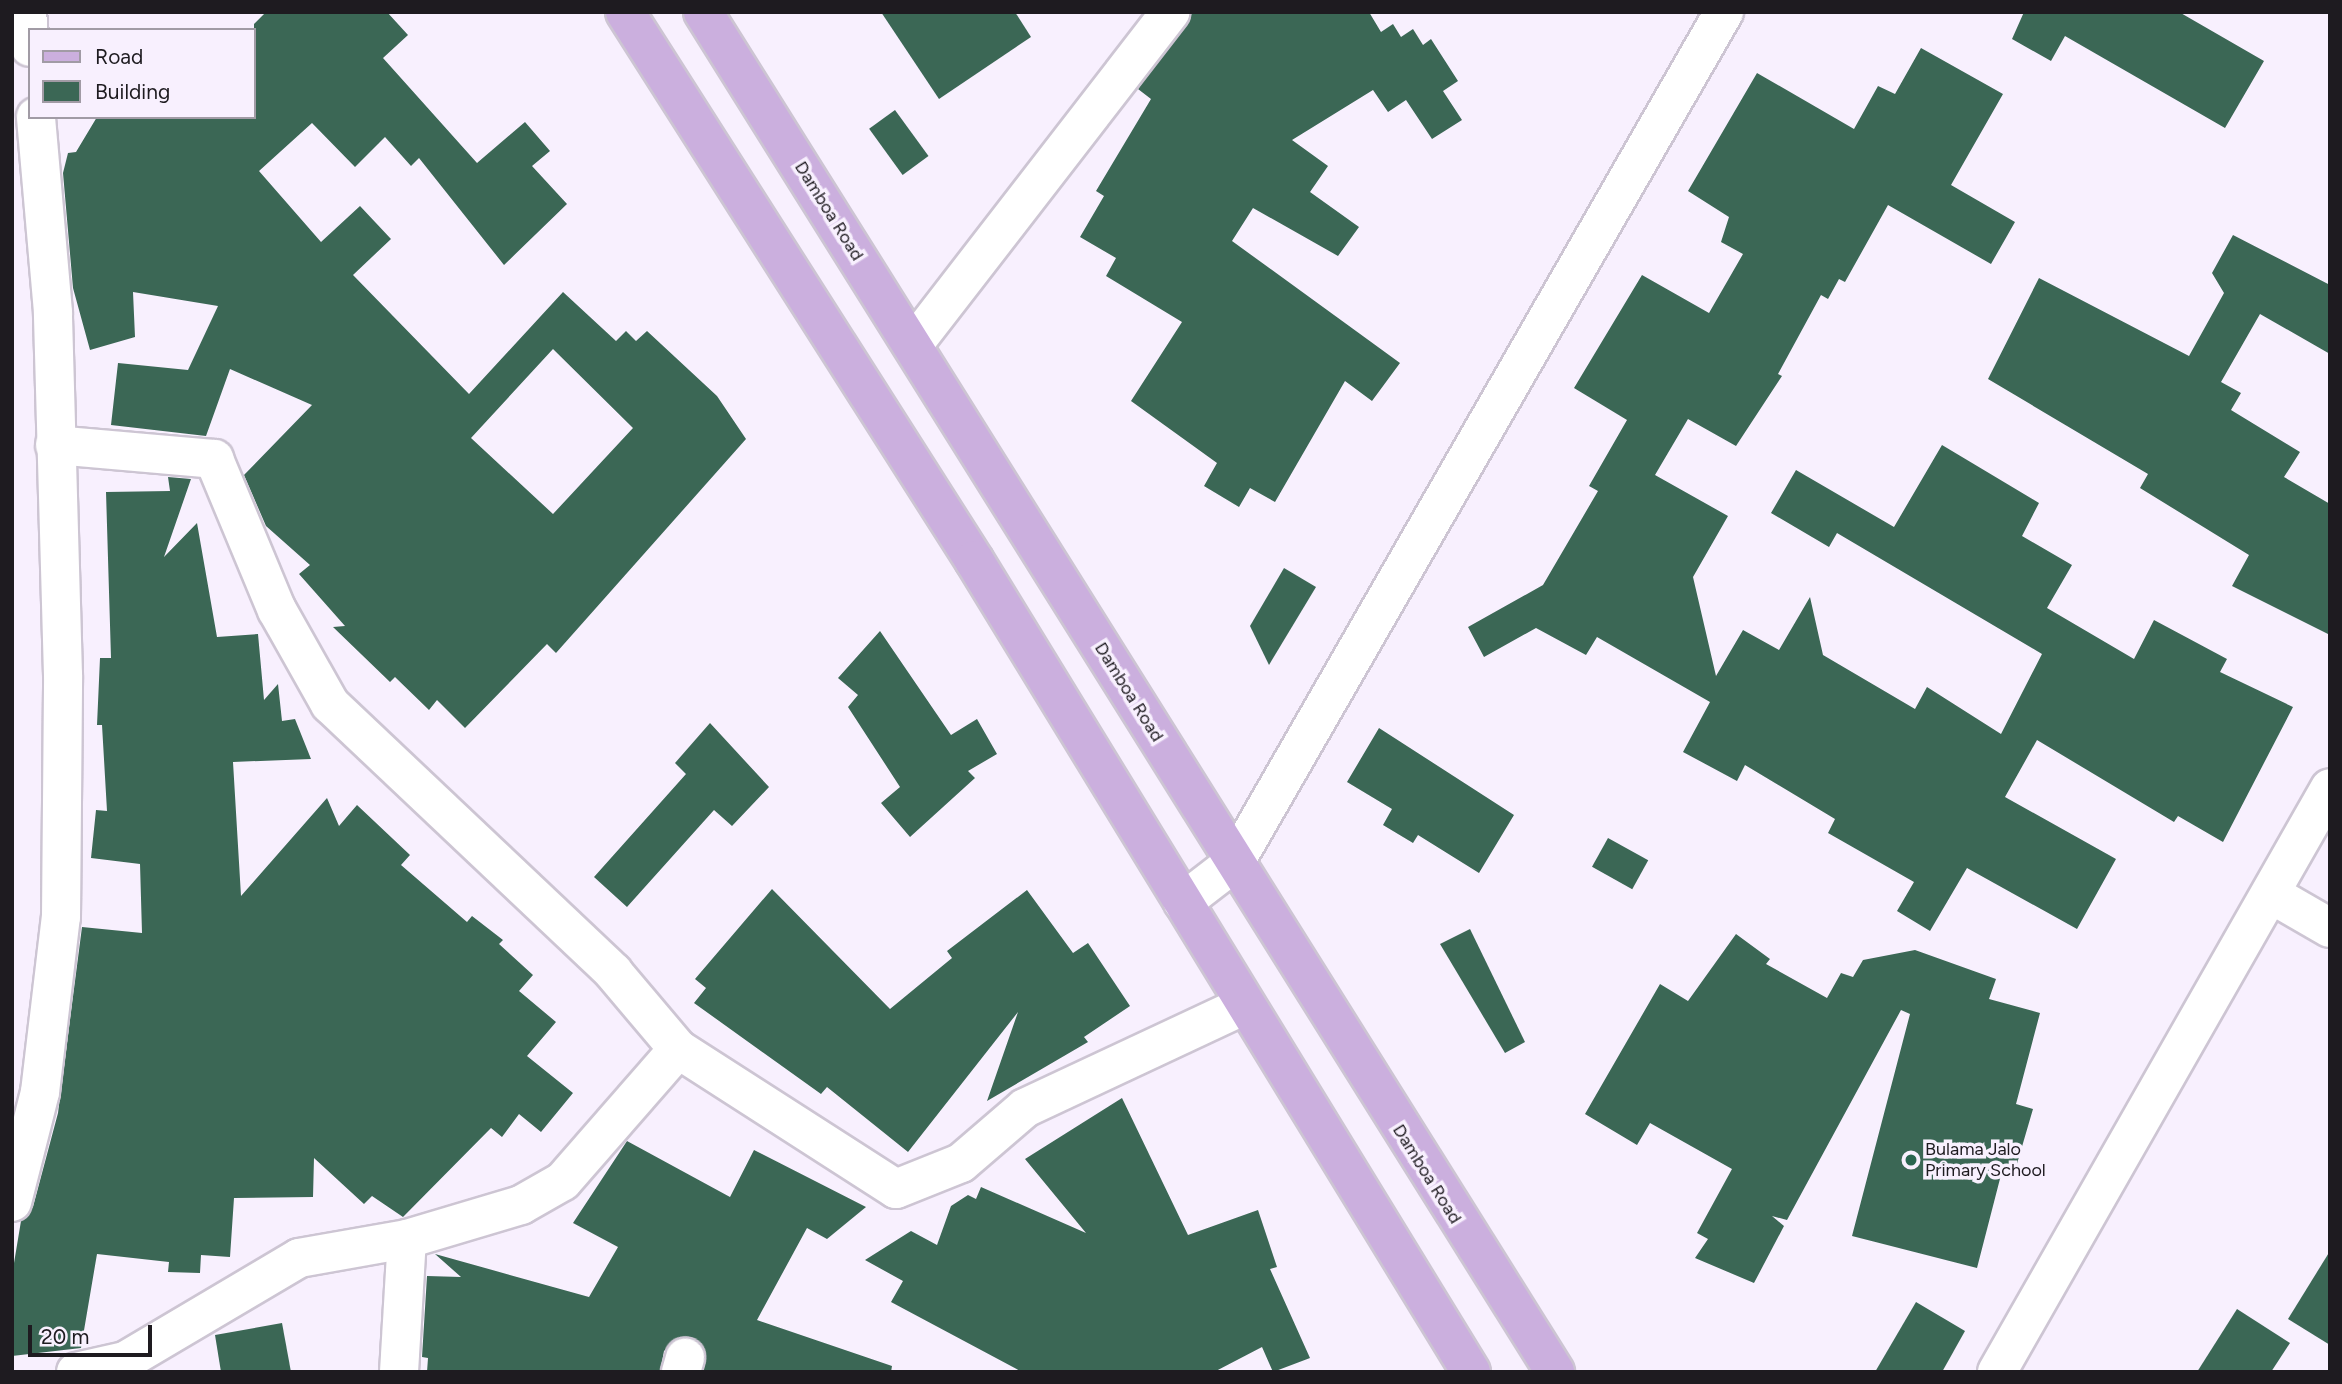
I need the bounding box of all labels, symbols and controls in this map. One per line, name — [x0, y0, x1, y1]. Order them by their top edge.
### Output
legend — [28, 28, 256, 119]
text: Road — [95, 44, 143, 69]
text: Building — [95, 79, 170, 104]
street label: Damboa Road — [790, 157, 868, 265]
street label: Damboa Road — [1090, 638, 1168, 746]
street label: Damboa Road — [1388, 1120, 1466, 1228]
place label: Bulama Jalo Primary School — [1925, 1139, 2046, 1182]
marker: Bulama Jalo Primary School — [1903, 1152, 1919, 1168]
scale bar — [32, 1310, 156, 1354]
text: 20 m — [41, 1324, 89, 1349]

